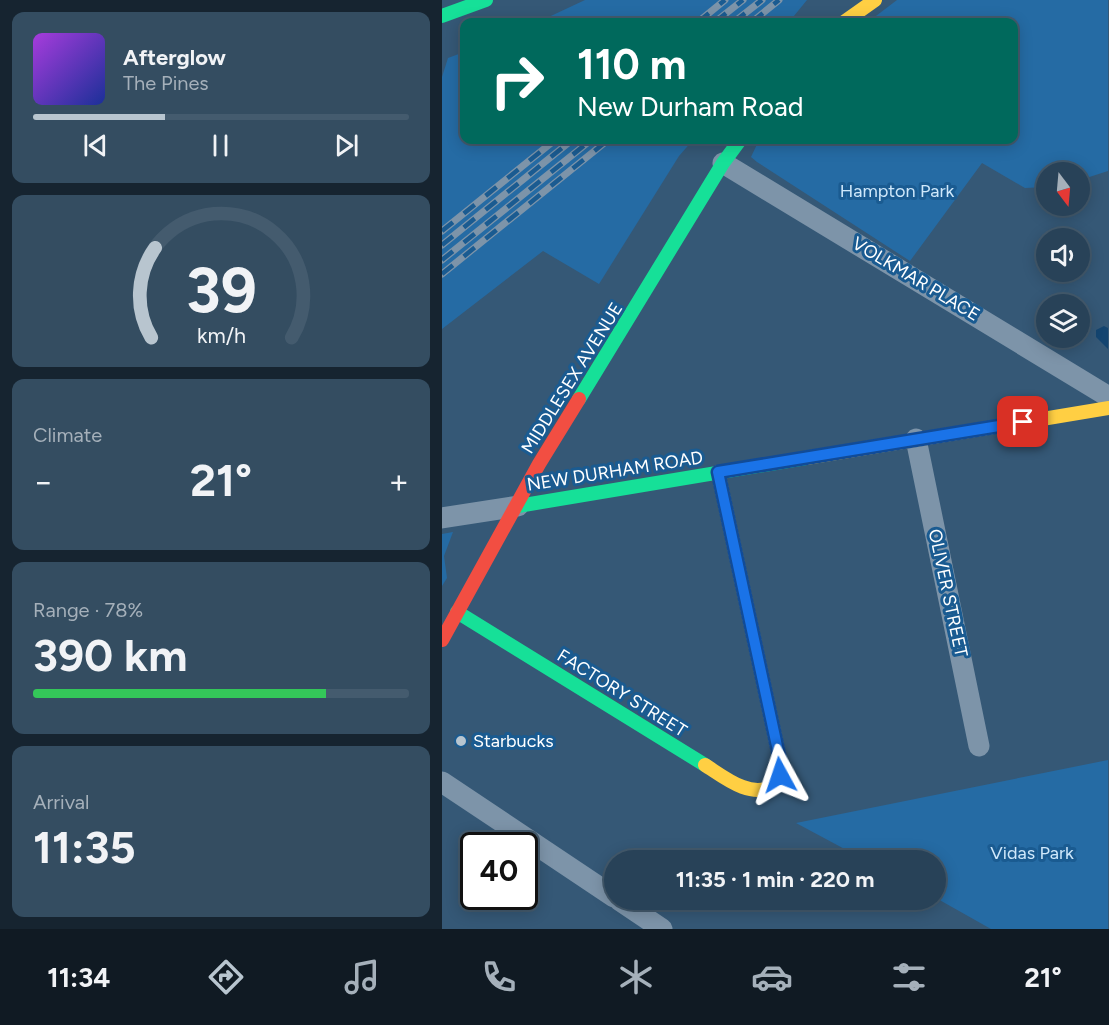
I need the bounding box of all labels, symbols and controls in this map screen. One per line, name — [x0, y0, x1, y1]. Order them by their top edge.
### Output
text: 110 m — [577, 39, 686, 90]
icon: right — [478, 42, 556, 120]
text: Afterglow — [123, 44, 226, 71]
text: The Pines — [123, 71, 209, 95]
text: New Durham Road — [577, 90, 804, 123]
icon: previous — [79, 129, 112, 162]
icon: pause — [204, 129, 237, 162]
icon: next — [330, 129, 363, 162]
north arrow — [1036, 162, 1090, 216]
map controls — [1036, 162, 1090, 348]
park label: Hampton Park — [840, 180, 955, 202]
button: sound — [1036, 228, 1090, 282]
street label: VOLKMAR PLACE — [848, 232, 984, 326]
text: 39 — [186, 253, 256, 328]
button: layers — [1036, 294, 1090, 348]
street label: MIDDLESEX AVENUE — [517, 298, 627, 458]
text: km/h — [197, 324, 245, 349]
pin — [997, 396, 1048, 447]
icon: arrive — [1006, 405, 1039, 438]
text: Climate — [33, 423, 102, 447]
street label: NEW DURHAM ROAD — [525, 446, 705, 496]
text: 21° — [190, 453, 252, 507]
text: − — [33, 462, 54, 501]
text: + — [388, 462, 409, 501]
street label: OLIVER STREET — [924, 527, 972, 659]
text: Range · 78% — [33, 598, 143, 622]
text: 390 km — [33, 628, 187, 682]
street label: FACTORY STREET — [553, 644, 691, 742]
place label: Starbucks — [473, 730, 554, 752]
marker: Starbucks — [454, 734, 468, 748]
position arrow — [748, 743, 812, 807]
text: Arrival — [33, 790, 89, 814]
text: 11:35 — [33, 820, 136, 874]
speed limit sign: 40 — [460, 832, 538, 910]
park label: Vidas Park — [990, 842, 1074, 864]
text: 11:35 · 1 min · 220 m — [676, 866, 874, 893]
icon: directions — [205, 956, 247, 998]
icon: music — [341, 956, 383, 998]
icon: phone — [478, 956, 520, 998]
icon: climate — [615, 956, 657, 998]
icon: car — [751, 956, 793, 998]
icon: filters — [888, 956, 930, 998]
text: 11:34 — [47, 961, 110, 994]
text: 21° — [1024, 961, 1062, 994]

